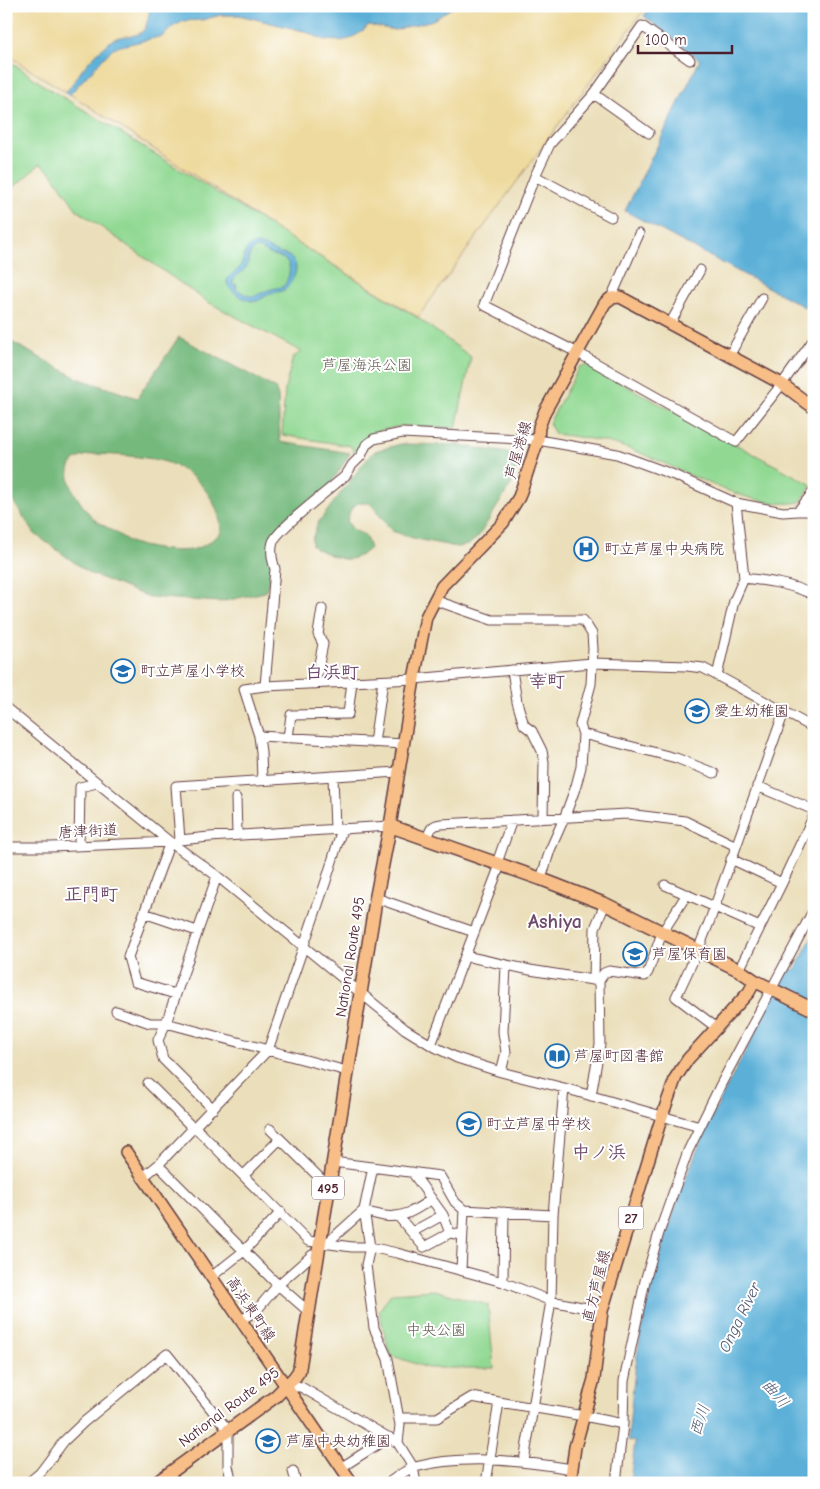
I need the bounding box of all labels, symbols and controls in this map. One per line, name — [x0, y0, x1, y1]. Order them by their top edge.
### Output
scale bar — [638, 22, 731, 54]
text: 100 m — [645, 31, 687, 49]
park label: 芦屋海浜公園 — [322, 356, 412, 374]
street label: 芦屋港線 — [501, 419, 535, 481]
hospital icon: 町立芦屋中央病院 — [573, 536, 599, 562]
place label: 町立芦屋中央病院 — [604, 540, 724, 558]
school or university icon: 町立芦屋小学校 — [110, 658, 136, 684]
place label: 町立芦屋小学校 — [140, 662, 245, 680]
district label: 白浜町 — [305, 662, 359, 683]
district label: 幸町 — [529, 671, 565, 692]
school or university icon: 愛生幼稚園 — [684, 698, 710, 724]
place label: 愛生幼稚園 — [714, 702, 789, 720]
street label: 唐津街道 — [58, 820, 118, 842]
district label: 正門町 — [64, 884, 118, 905]
street label: National Route 495 — [332, 896, 368, 1018]
district label: Ashiya — [528, 910, 582, 933]
school or university icon: 芦屋保育園 — [622, 941, 648, 967]
place label: 芦屋保育園 — [652, 945, 727, 963]
library icon: 芦屋町図書館 — [544, 1043, 570, 1069]
place label: 芦屋町図書館 — [574, 1047, 664, 1065]
school or university icon: 町立芦屋中学校 — [456, 1111, 482, 1137]
place label: 町立芦屋中学校 — [486, 1115, 591, 1133]
district label: 中ノ浜 — [572, 1142, 626, 1163]
road number: 495 — [312, 1176, 344, 1200]
road number: 27 — [618, 1206, 644, 1230]
street label: 直方芦屋線 — [578, 1247, 614, 1325]
street label: 高浜東町線 — [223, 1273, 279, 1345]
water label: Onga River — [715, 1279, 765, 1355]
park label: 中央公園 — [406, 1321, 466, 1339]
street label: National Route 495 — [175, 1363, 283, 1451]
water label: 曲川 — [758, 1376, 793, 1412]
water label: 西川 — [686, 1402, 713, 1438]
school or university icon: 芦屋中央幼稚園 — [255, 1428, 281, 1454]
place label: 芦屋中央幼稚園 — [286, 1432, 391, 1450]

